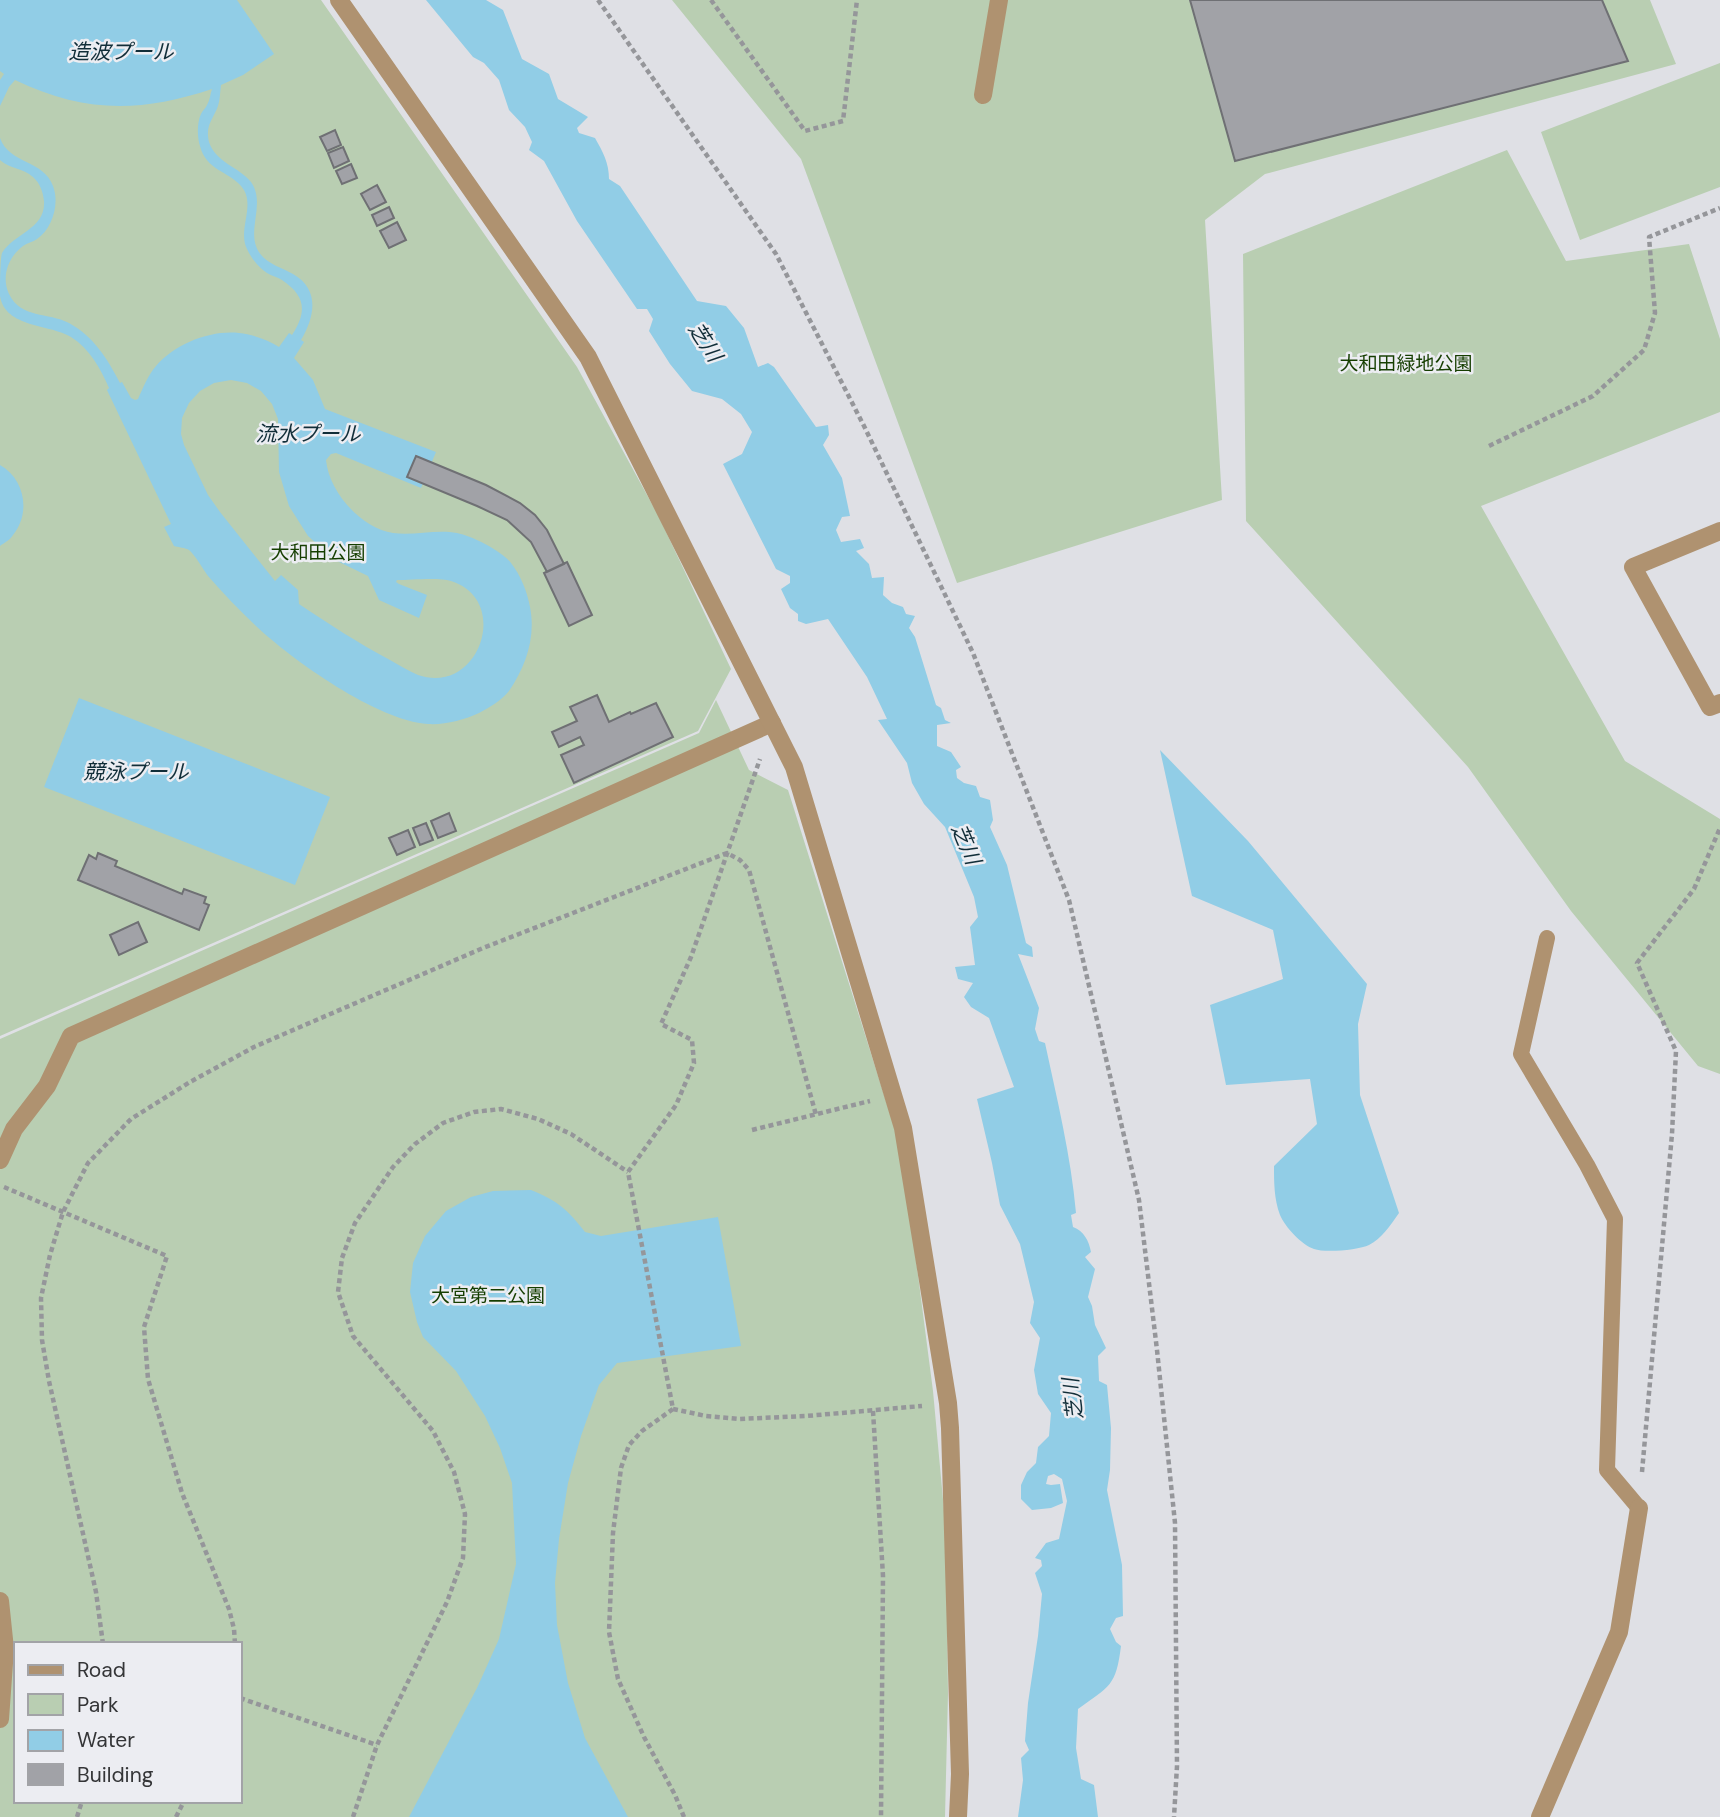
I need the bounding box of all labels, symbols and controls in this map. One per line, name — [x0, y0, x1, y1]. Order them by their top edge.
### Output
water label: 造波プール — [69, 38, 174, 66]
water label: 芝川 — [682, 317, 729, 369]
park label: 大和田緑地公園 — [1339, 351, 1473, 376]
water label: 流水プール — [256, 420, 361, 448]
park label: 大和田公園 — [270, 540, 366, 565]
water label: 競泳プール — [84, 758, 189, 786]
water label: 芝川 — [945, 819, 988, 871]
park label: 大宮第二公園 — [431, 1283, 545, 1308]
water label: 芝川 — [1056, 1374, 1089, 1422]
legend — [14, 1642, 242, 1803]
text: Road — [77, 1656, 126, 1684]
text: Park — [77, 1691, 119, 1719]
text: Water — [77, 1726, 135, 1754]
text: Building — [77, 1761, 154, 1789]

